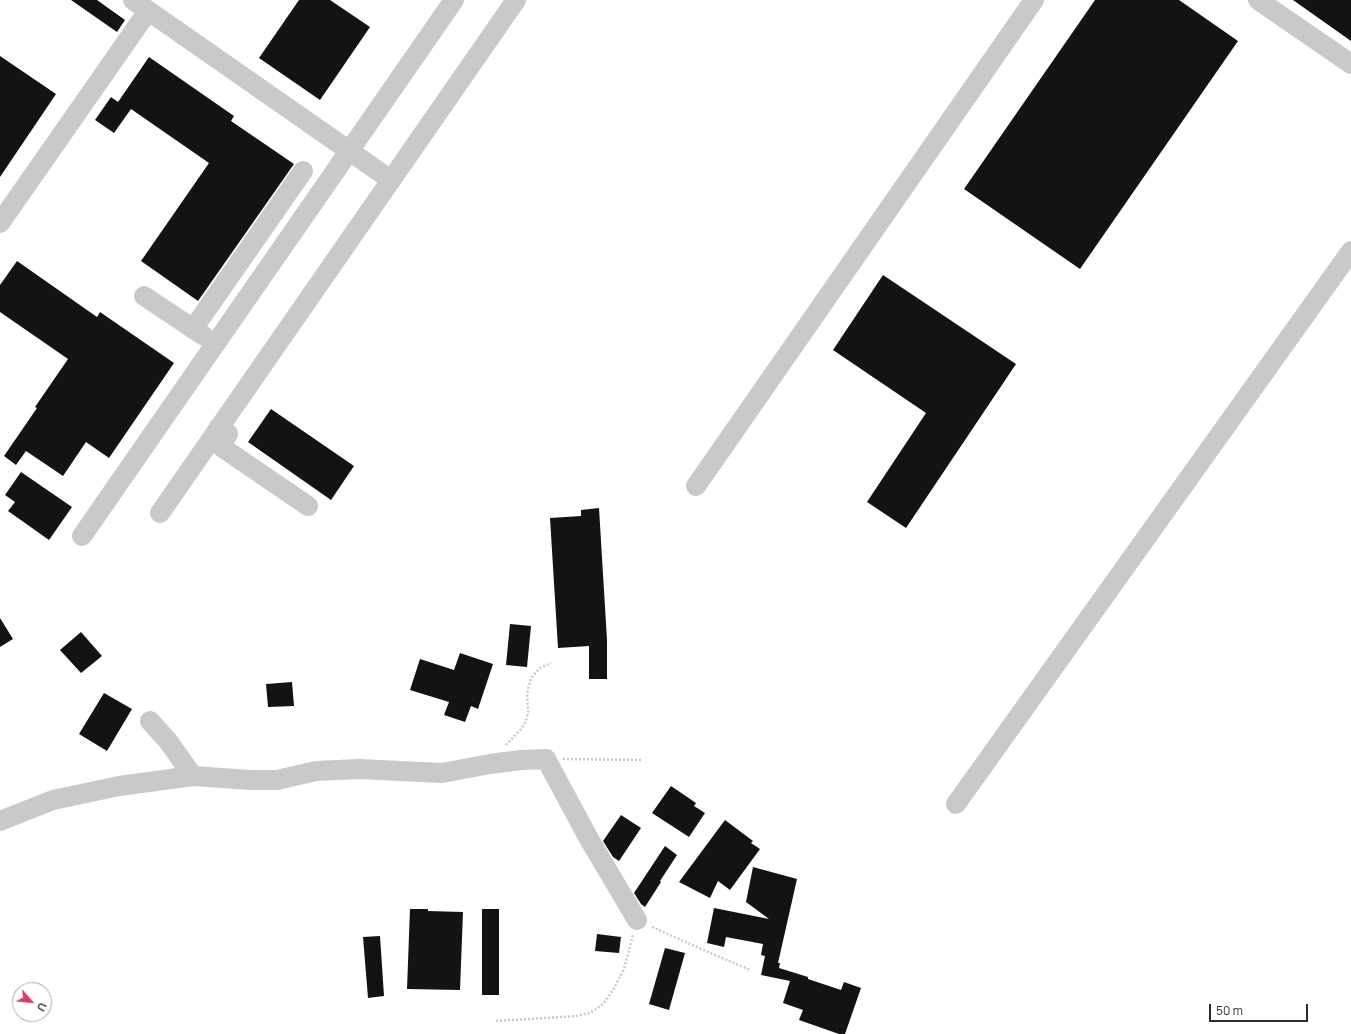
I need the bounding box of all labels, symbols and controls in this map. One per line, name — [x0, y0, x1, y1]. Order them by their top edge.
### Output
north arrow — [12, 982, 52, 1022]
scale bar — [1211, 996, 1310, 1022]
text: U — [34, 1000, 51, 1014]
text: 50 m — [1216, 1002, 1243, 1019]

